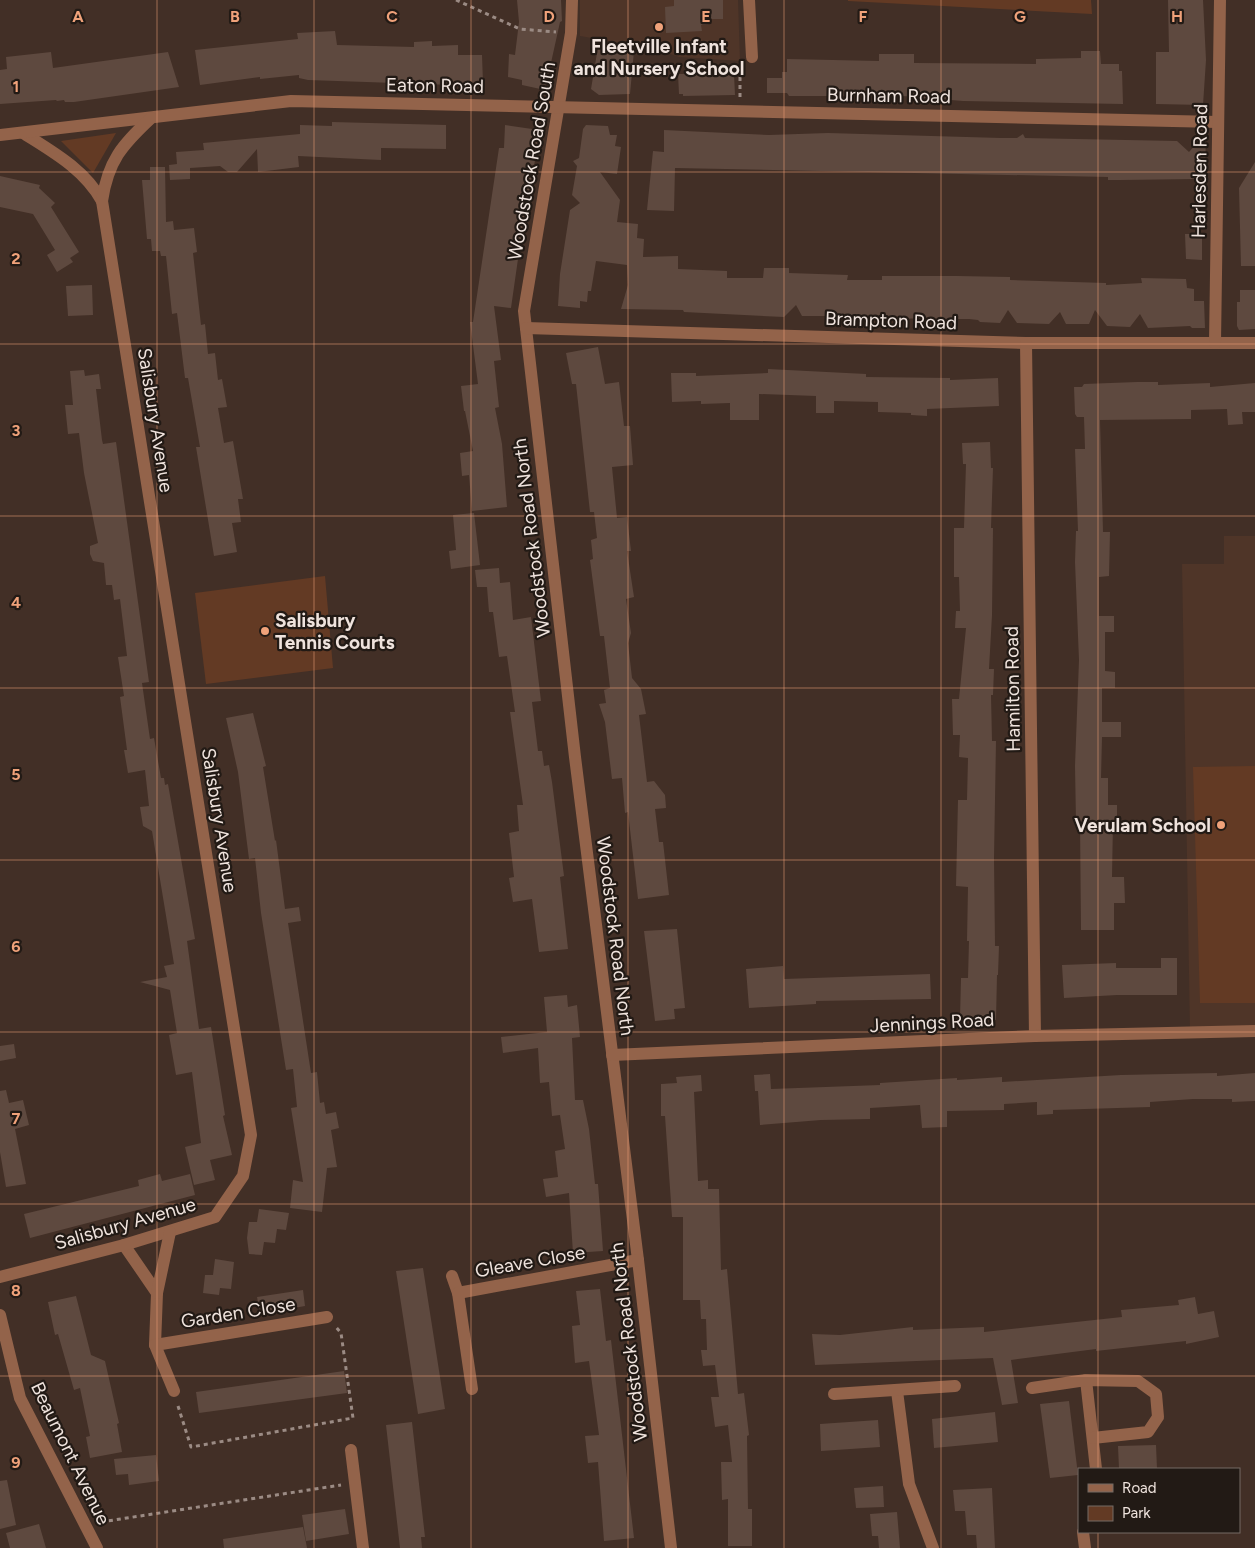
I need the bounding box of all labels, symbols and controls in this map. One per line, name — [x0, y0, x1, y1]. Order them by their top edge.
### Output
text: A — [72, 7, 84, 26]
text: B — [230, 7, 240, 26]
text: C — [386, 7, 398, 26]
text: D — [543, 7, 555, 26]
text: E — [701, 7, 711, 26]
text: F — [859, 7, 868, 26]
text: G — [1014, 7, 1026, 26]
text: H — [1171, 7, 1183, 26]
marker: Fleetville Infant and Nursery School — [653, 21, 665, 33]
place label: Fleetville Infant and Nursery School — [574, 35, 744, 80]
street label: Woodstock Road South — [503, 60, 560, 262]
street label: Eaton Road — [386, 73, 484, 98]
text: 1 — [13, 77, 19, 96]
street label: Burnham Road — [827, 83, 951, 108]
street label: Harlesden Road — [1187, 104, 1212, 238]
text: 2 — [11, 249, 21, 268]
street label: Brampton Road — [824, 307, 957, 334]
street label: Salisbury Avenue — [133, 346, 178, 494]
text: 3 — [12, 421, 21, 440]
street label: Woodstock Road North — [508, 437, 555, 639]
text: 4 — [11, 593, 21, 612]
place label: Salisbury Tennis Courts — [275, 609, 395, 654]
marker: Salisbury Tennis Courts — [259, 625, 271, 637]
street label: Hamilton Road — [1000, 626, 1025, 752]
street label: Salisbury Avenue — [197, 746, 242, 894]
text: 5 — [11, 765, 21, 784]
place label: Verulam School — [1074, 814, 1211, 837]
marker: Verulam School — [1215, 819, 1227, 831]
street label: Woodstock Road North — [592, 835, 639, 1037]
text: 6 — [11, 937, 21, 956]
street label: Jennings Road — [869, 1008, 995, 1037]
text: 7 — [12, 1109, 21, 1128]
street label: Salisbury Avenue — [52, 1192, 198, 1255]
street label: Gleave Close — [473, 1240, 587, 1282]
street label: Woodstock Road North — [605, 1241, 652, 1443]
text: 8 — [11, 1281, 21, 1300]
street label: Garden Close — [179, 1292, 297, 1333]
street label: Beaumont Avenue — [26, 1378, 115, 1528]
text: 9 — [11, 1453, 21, 1472]
legend — [1078, 1468, 1240, 1533]
text: Road — [1122, 1479, 1157, 1497]
text: Park — [1122, 1504, 1151, 1522]

